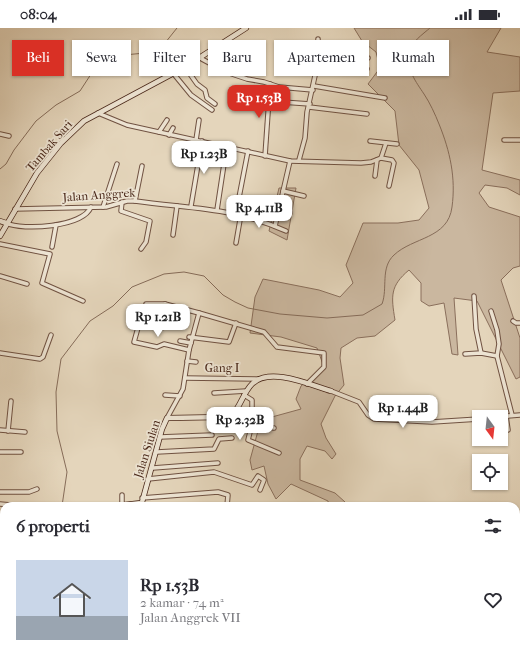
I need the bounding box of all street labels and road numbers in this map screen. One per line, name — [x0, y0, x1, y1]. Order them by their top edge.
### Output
street label: Tambak Sari — [23, 117, 75, 175]
street label: Jalan Anggrek — [61, 185, 137, 205]
street label: Gang I — [205, 361, 240, 375]
street label: Jalan Siulan — [131, 418, 163, 481]

